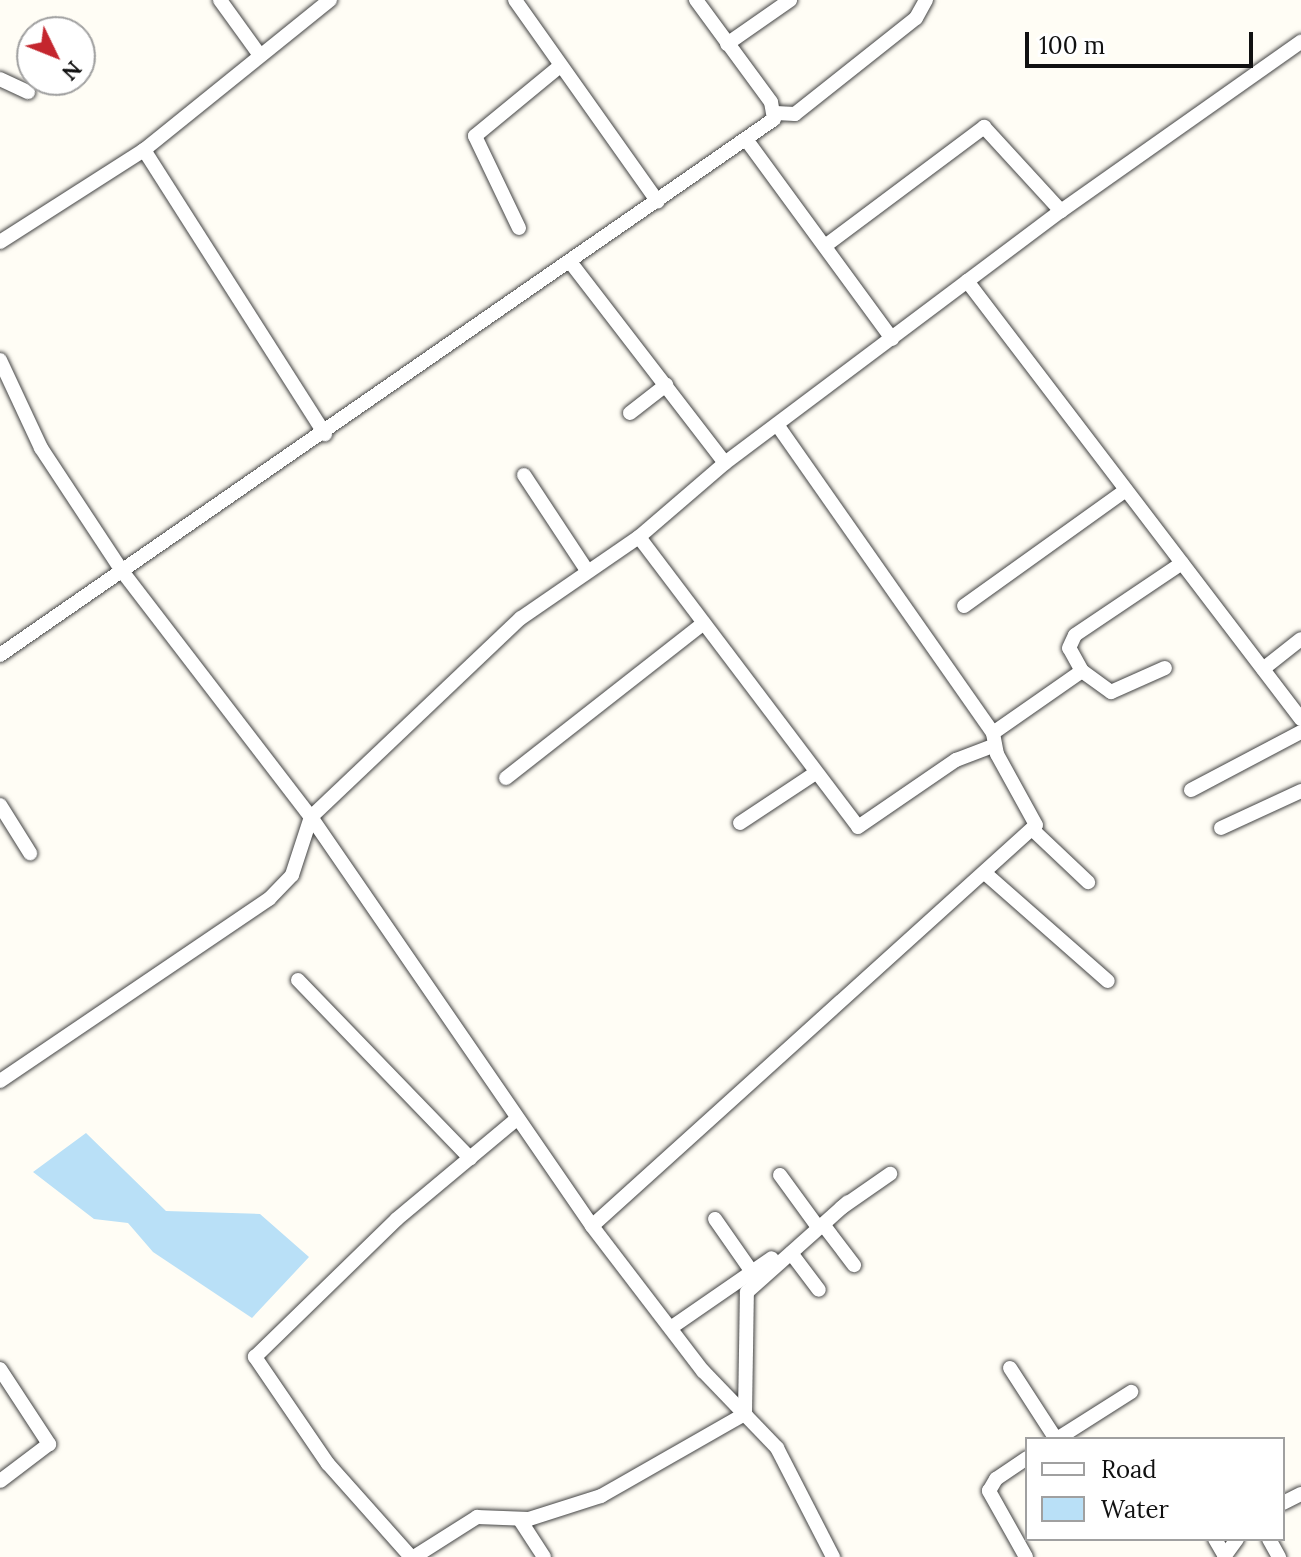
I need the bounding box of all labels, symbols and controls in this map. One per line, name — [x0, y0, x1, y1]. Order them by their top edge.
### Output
north arrow — [16, 16, 96, 96]
scale bar — [1029, 16, 1257, 66]
text: 100 m — [1039, 30, 1105, 61]
text: N — [56, 55, 88, 87]
legend — [1025, 1437, 1285, 1541]
text: Road — [1101, 1454, 1157, 1485]
text: Water — [1101, 1494, 1169, 1525]

